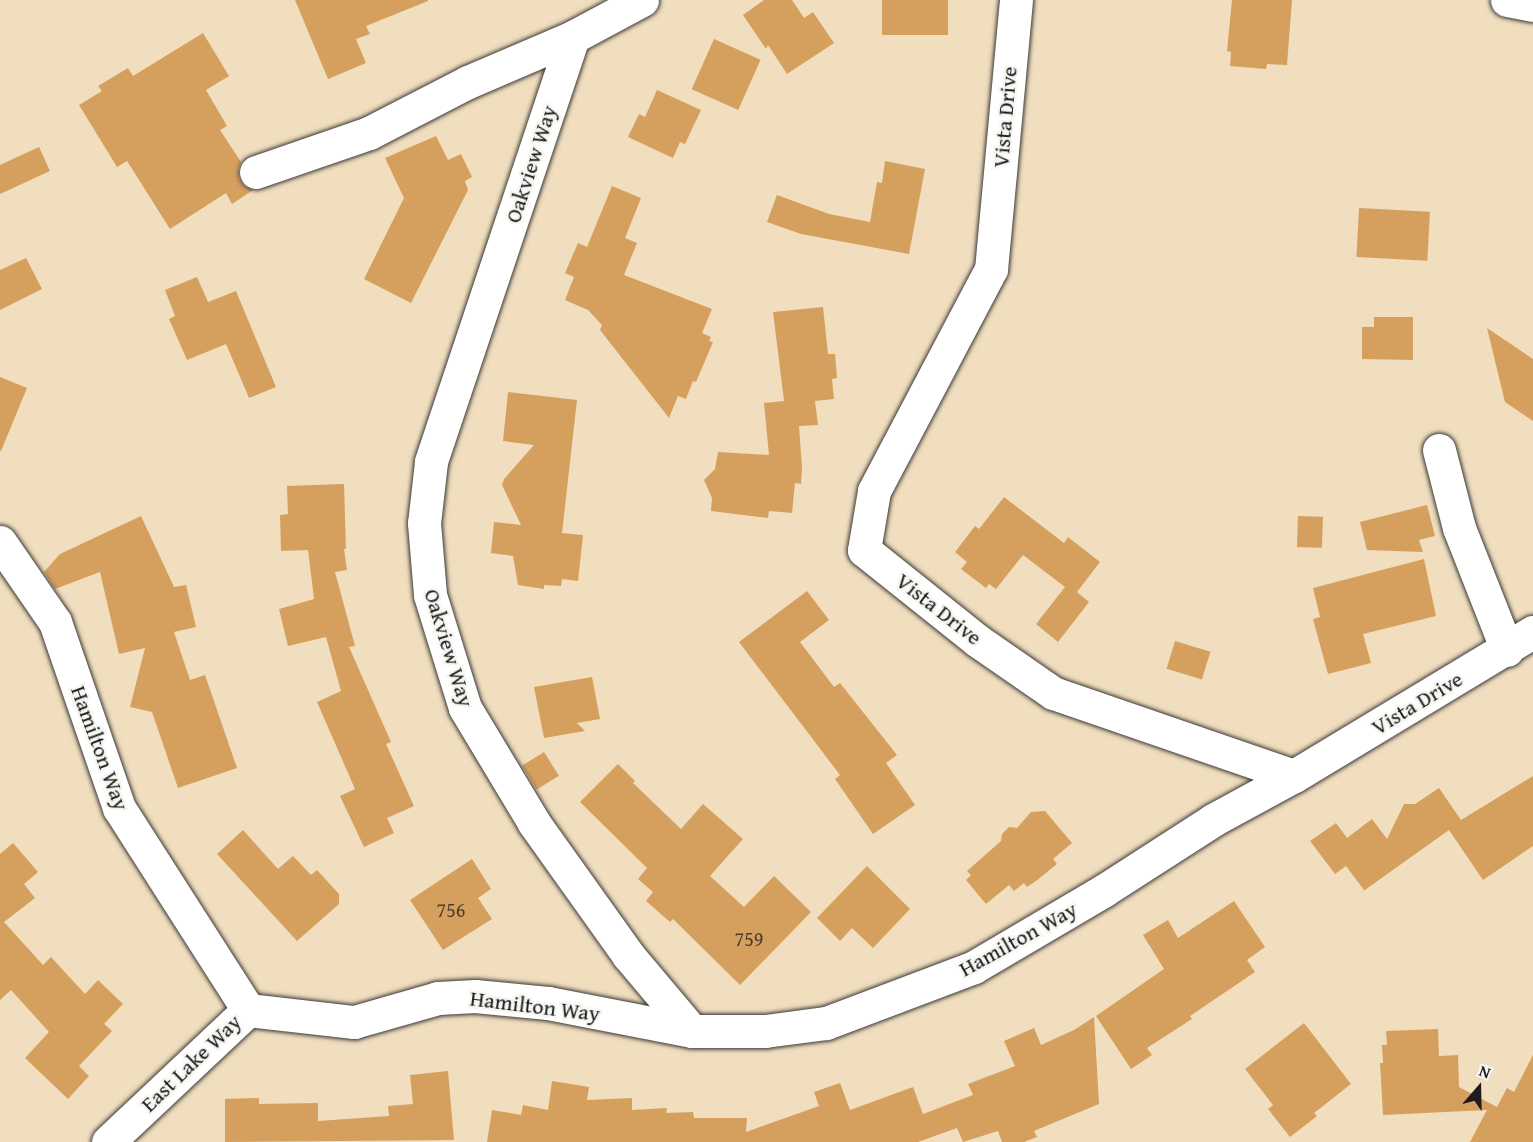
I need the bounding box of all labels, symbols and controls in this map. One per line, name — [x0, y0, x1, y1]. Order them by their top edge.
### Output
street label: Vista Drive — [987, 65, 1023, 169]
street label: Oakview Way — [500, 102, 562, 226]
street label: Vista Drive — [891, 567, 987, 651]
street label: Oakview Way — [419, 586, 479, 710]
street label: Vista Drive — [1367, 665, 1467, 741]
street label: Hamilton Way — [65, 682, 135, 814]
street label: Hamilton Way — [954, 896, 1082, 982]
house number: 756 — [437, 897, 465, 921]
house number: 759 — [735, 926, 763, 950]
street label: Hamilton Way — [469, 985, 601, 1027]
street label: East Lake Way — [135, 1009, 247, 1117]
north arrow — [1449, 1058, 1509, 1118]
text: N — [1476, 1058, 1494, 1084]

